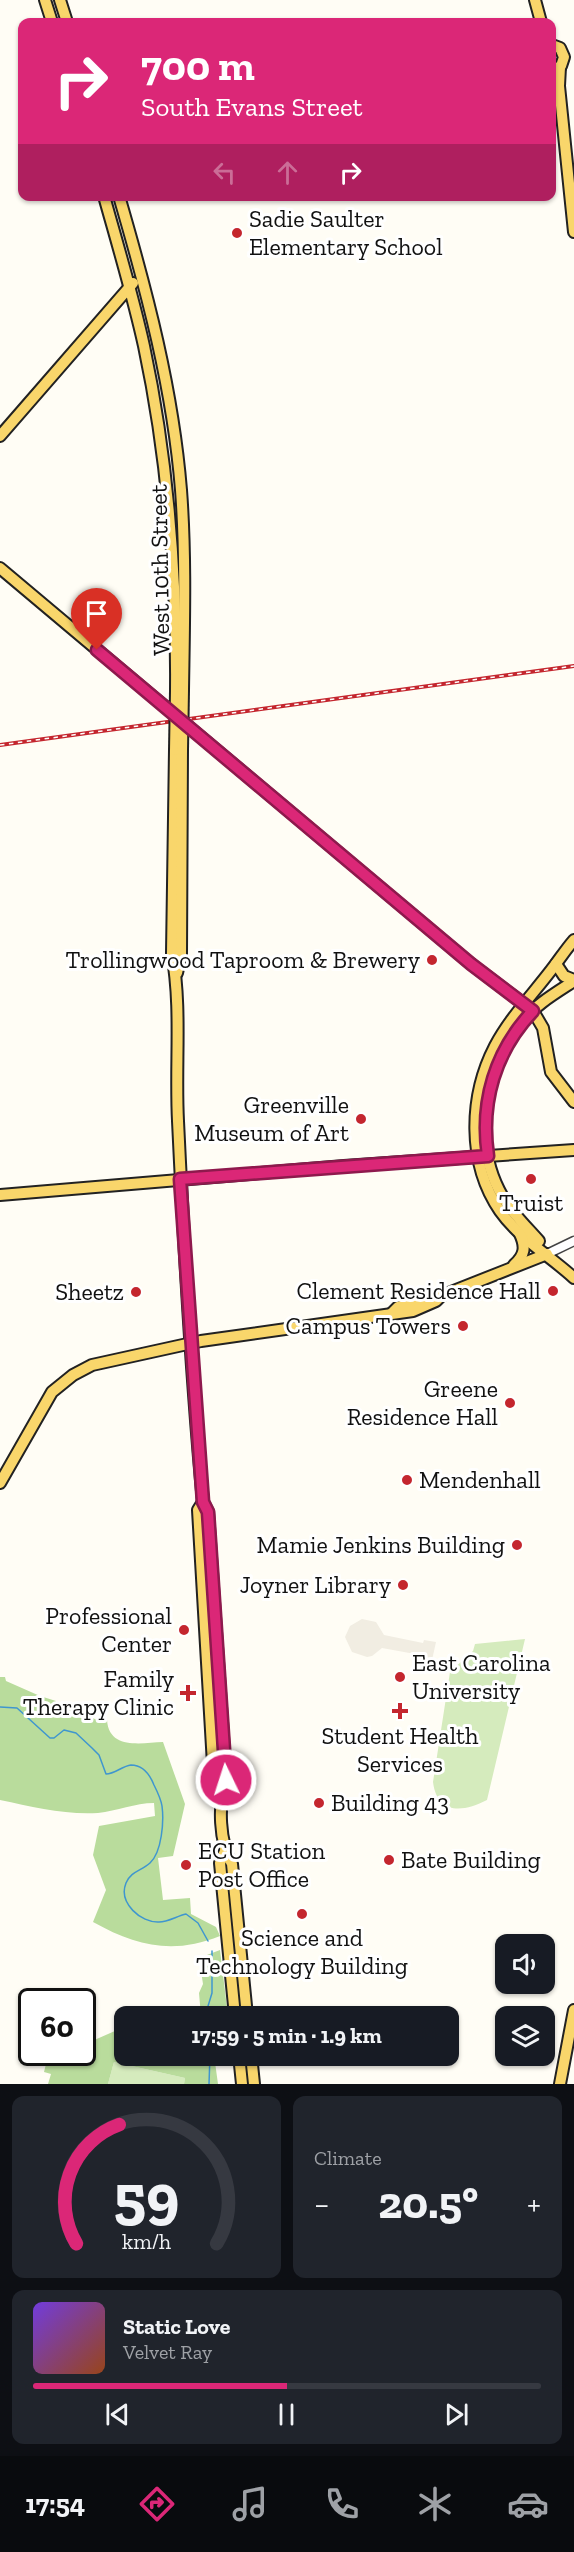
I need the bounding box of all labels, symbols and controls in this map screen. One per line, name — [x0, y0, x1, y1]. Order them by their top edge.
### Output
text: 700 m — [141, 40, 255, 91]
icon: right — [42, 42, 120, 120]
text: South Evans Street — [141, 91, 363, 123]
icon: left — [208, 156, 241, 189]
icon: ahead — [271, 156, 304, 189]
icon: right — [334, 156, 367, 189]
place label: Sadie Saulter Elementary School — [249, 204, 443, 261]
marker: Sadie Saulter Elementary School — [230, 226, 244, 240]
street label: West 10th Street — [144, 484, 175, 656]
pin — [71, 588, 122, 650]
icon: arrive — [80, 597, 113, 630]
place label: Trollingwood Taproom & Brewery — [66, 945, 421, 974]
marker: Trollingwood Taproom & Brewery — [425, 953, 439, 967]
place label: Greenville Museum of Art — [194, 1090, 349, 1147]
marker: Greenville Museum of Art — [354, 1112, 368, 1126]
marker: Truist — [524, 1172, 538, 1186]
place label: Truist — [499, 1188, 563, 1217]
place label: Clement Residence Hall — [296, 1276, 541, 1305]
place label: Sheetz — [55, 1277, 124, 1306]
marker: Clement Residence Hall — [546, 1284, 560, 1298]
marker: Sheetz — [129, 1285, 143, 1299]
place label: Campus Towers — [286, 1311, 451, 1340]
marker: Campus Towers — [456, 1319, 470, 1333]
place label: Greene Residence Hall — [347, 1374, 498, 1431]
marker: Greene Residence Hall — [503, 1396, 517, 1410]
place label: Mendenhall — [419, 1465, 541, 1494]
marker: Mendenhall — [400, 1473, 414, 1487]
place label: Mamie Jenkins Building — [257, 1530, 505, 1559]
marker: Mamie Jenkins Building — [510, 1538, 524, 1552]
place label: Joyner Library — [240, 1570, 392, 1599]
marker: Joyner Library — [396, 1578, 410, 1592]
place label: Professional Center — [45, 1601, 172, 1658]
marker: Professional Center — [177, 1623, 191, 1637]
place label: East Carolina University — [412, 1648, 551, 1705]
place label: Family Therapy Clinic — [23, 1664, 175, 1721]
marker: East Carolina University — [393, 1670, 407, 1684]
marker: Family Therapy Clinic — [179, 1684, 197, 1702]
marker: Student Health Services — [391, 1702, 409, 1720]
place label: Student Health Services — [322, 1721, 479, 1778]
position arrow — [194, 1748, 258, 1812]
place label: Building 43 — [331, 1788, 449, 1817]
marker: Building 43 — [312, 1796, 326, 1810]
place label: ECU Station Post Office — [198, 1836, 326, 1893]
place label: Bate Building — [401, 1845, 541, 1874]
marker: Bate Building — [382, 1853, 396, 1867]
marker: ECU Station Post Office — [179, 1858, 193, 1872]
marker: Science and Technology Building — [295, 1907, 309, 1921]
place label: Science and Technology Building — [196, 1923, 408, 1980]
map controls — [495, 1934, 555, 2066]
button: sound — [495, 1934, 555, 1994]
speed limit sign: 60 — [18, 1988, 96, 2066]
button: layers — [495, 2006, 555, 2066]
text: 17:59 · 5 min · 1.9 km — [191, 2022, 382, 2049]
text: Climate — [314, 2146, 382, 2170]
text: 59 — [114, 2159, 179, 2234]
text: 20.5° — [378, 2176, 478, 2230]
text: − — [314, 2184, 329, 2223]
text: + — [527, 2184, 541, 2223]
text: km/h — [122, 2229, 171, 2254]
text: Static Love — [123, 2313, 230, 2340]
text: Velvet Ray — [123, 2340, 212, 2364]
icon: previous — [101, 2398, 134, 2431]
icon: pause — [270, 2398, 303, 2431]
icon: next — [440, 2398, 473, 2431]
icon: directions — [136, 2483, 178, 2525]
icon: music — [229, 2483, 271, 2525]
icon: phone — [321, 2483, 363, 2525]
icon: climate — [414, 2483, 456, 2525]
icon: car — [507, 2483, 549, 2525]
text: 17:54 — [25, 2488, 85, 2520]

